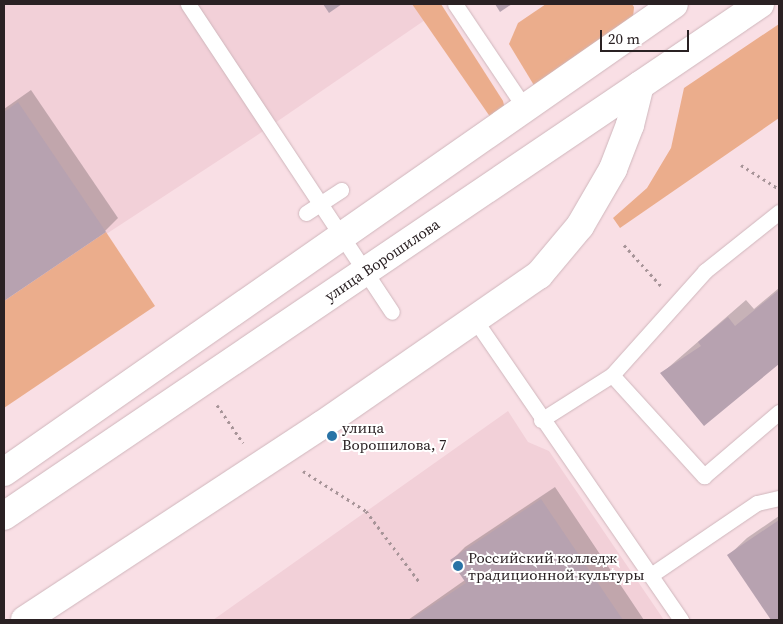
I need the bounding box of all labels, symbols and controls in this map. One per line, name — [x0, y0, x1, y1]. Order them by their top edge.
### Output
scale bar — [603, 20, 692, 52]
text: 20 m — [608, 28, 640, 49]
street label: улица Ворошилова — [321, 215, 443, 305]
place label: улица Ворошилова, 7 — [342, 418, 446, 453]
marker: улица Ворошилова, 7 — [326, 430, 338, 442]
place label: Российский колледж традиционной культуры — [468, 548, 644, 583]
marker: Российский колледж традиционной культуры — [452, 560, 464, 572]

